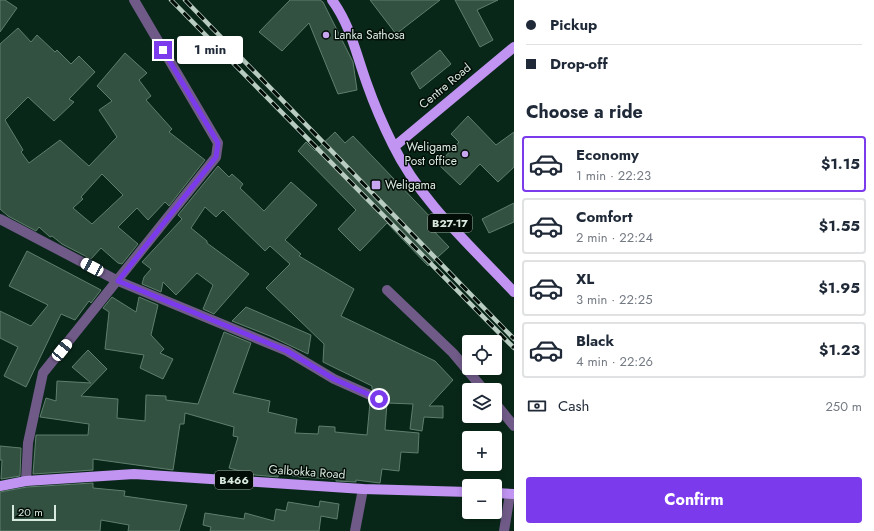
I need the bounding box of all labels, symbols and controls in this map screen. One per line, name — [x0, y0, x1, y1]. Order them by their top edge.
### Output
text: Pickup — [550, 14, 597, 36]
place label: Lanka Sathosa — [334, 26, 405, 44]
marker: Lanka Sathosa — [321, 30, 331, 40]
callout: 1 min — [177, 36, 243, 64]
text: 1 min — [194, 40, 226, 59]
route end — [154, 41, 172, 59]
text: Drop-off — [550, 53, 608, 75]
street label: Centre Road — [415, 59, 475, 113]
text: Choose a ride — [526, 99, 643, 125]
place label: Weligama Post office — [404, 138, 457, 170]
text: Economy — [576, 144, 639, 166]
icon: car — [528, 146, 564, 182]
marker: Weligama Post office — [460, 149, 470, 159]
text: $1.15 — [821, 153, 860, 175]
text: 1 min · 22:23 — [576, 166, 651, 185]
place label: Weligama — [385, 176, 436, 194]
marker: Weligama — [370, 179, 382, 191]
text: Comfort — [576, 206, 633, 228]
icon: car — [528, 208, 564, 244]
road number: B27-17 — [428, 214, 472, 232]
text: $1.55 — [819, 215, 860, 237]
text: 2 min · 22:24 — [576, 228, 653, 247]
car — [79, 256, 105, 278]
text: XL — [576, 268, 594, 290]
icon: car — [528, 270, 564, 306]
text: $1.95 — [818, 277, 860, 299]
text: 3 min · 22:25 — [576, 290, 652, 309]
text: Black — [576, 330, 614, 352]
icon: car — [528, 332, 564, 368]
map controls — [462, 335, 502, 519]
button: locate — [462, 335, 502, 375]
car — [50, 337, 74, 363]
text: $1.23 — [819, 339, 860, 361]
text: 4 min · 22:26 — [576, 352, 653, 371]
button: layers — [462, 383, 502, 423]
route start — [370, 390, 388, 408]
icon: cash — [526, 395, 548, 417]
text: Cash — [558, 395, 589, 417]
text: 250 m — [825, 397, 862, 416]
button: + — [462, 431, 502, 471]
street label: Galbokka Road — [268, 460, 346, 484]
road number: B466 — [215, 471, 253, 489]
button: Confirm — [526, 477, 862, 523]
button: − — [462, 479, 502, 519]
scale bar — [12, 503, 56, 522]
text: 20 m — [18, 504, 43, 520]

